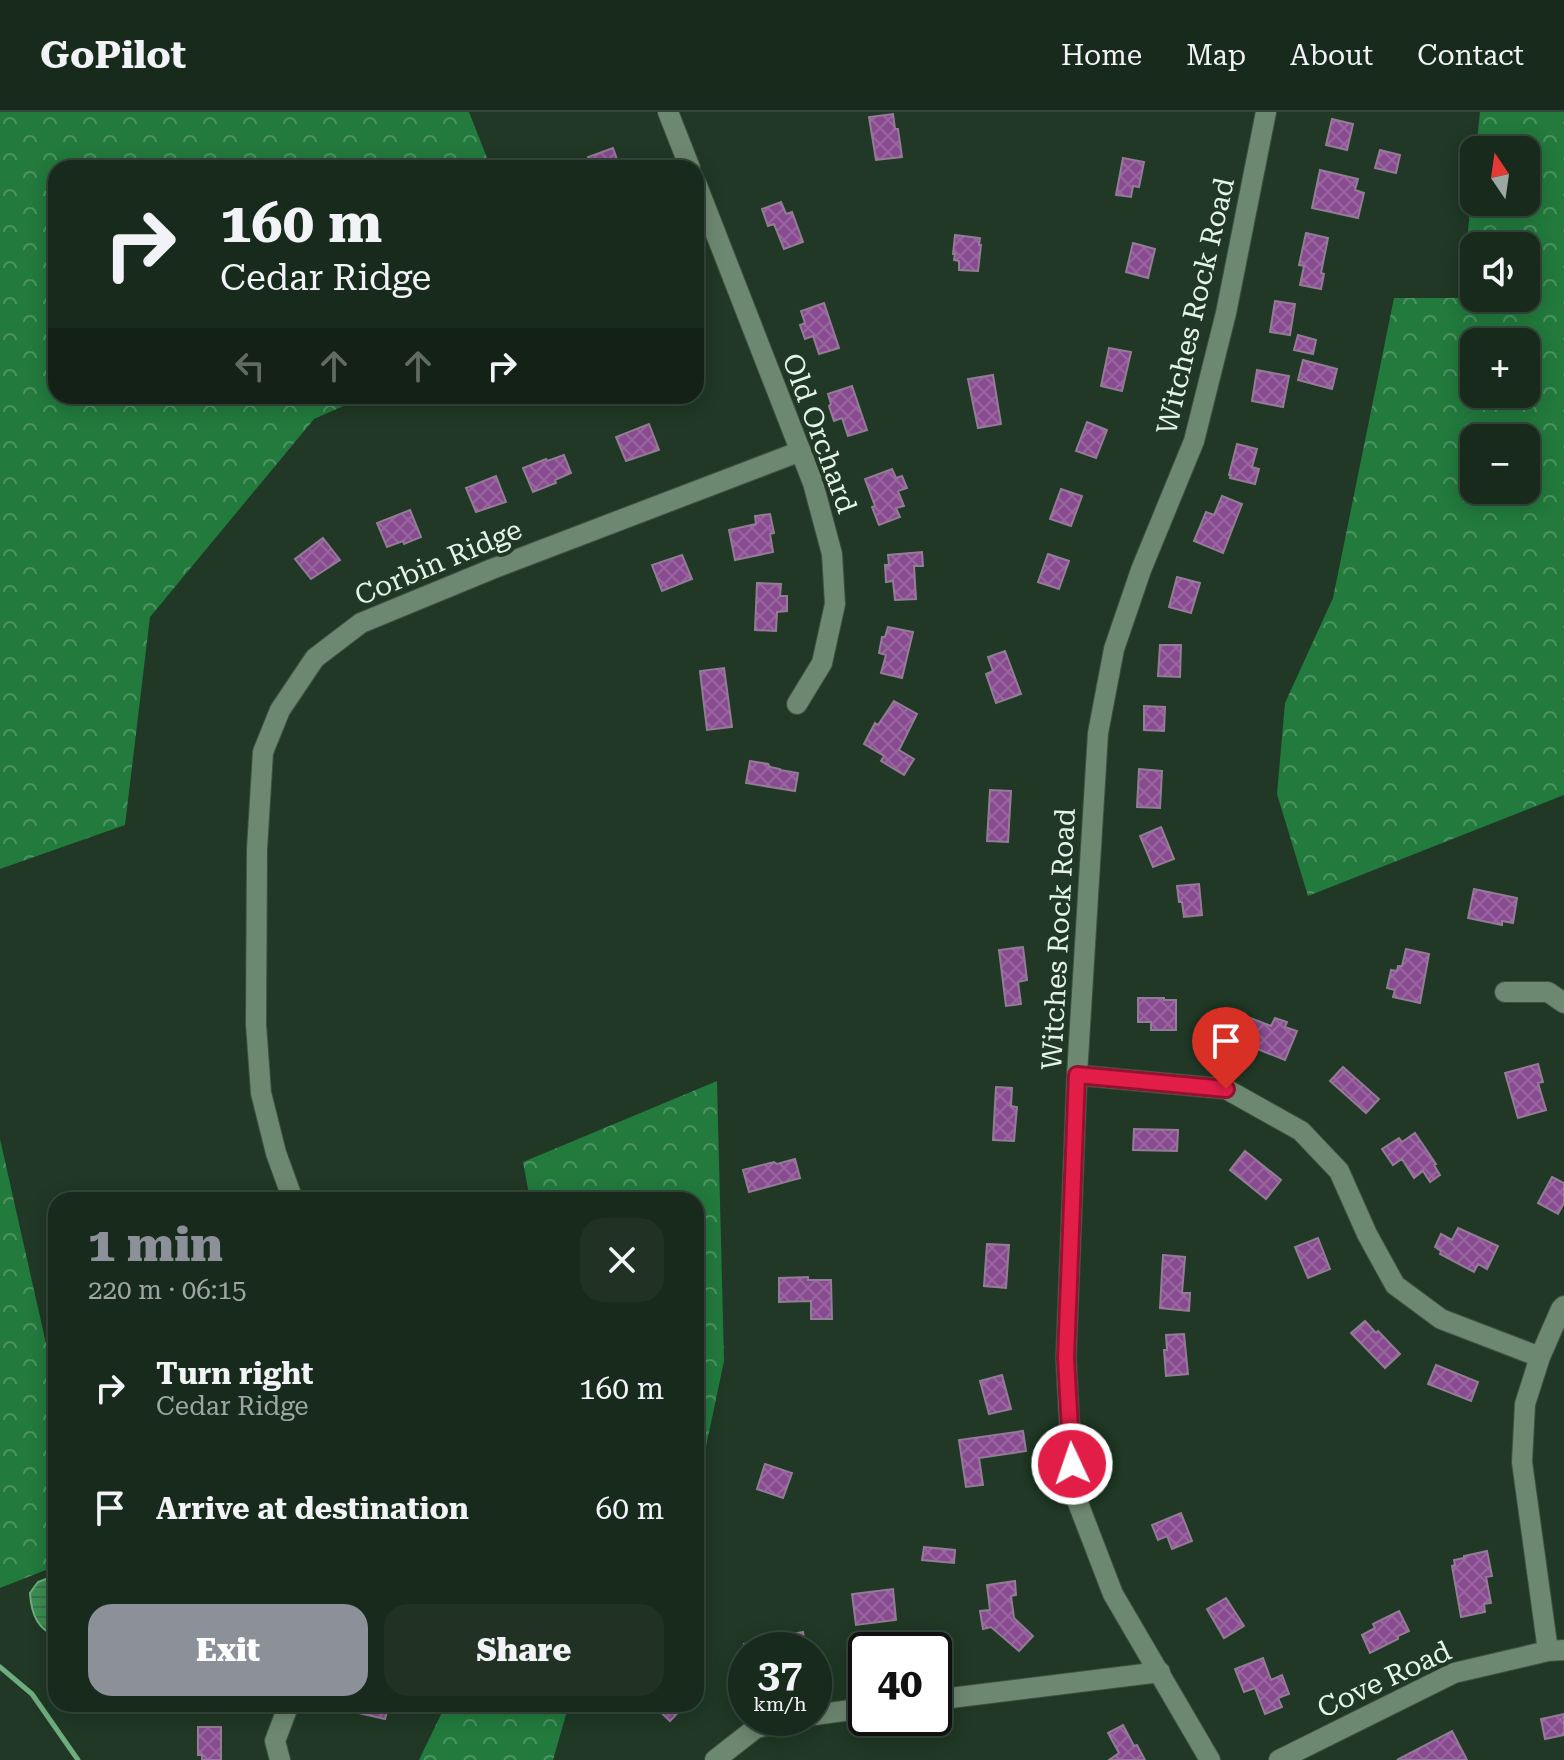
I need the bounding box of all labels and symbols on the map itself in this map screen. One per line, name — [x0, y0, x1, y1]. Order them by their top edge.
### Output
north arrow — [1460, 136, 1540, 216]
street label: Witches Rock Road — [1150, 174, 1241, 438]
street label: Old Orchard — [775, 349, 864, 518]
street label: Corbin Ridge — [350, 513, 527, 612]
street label: Witches Rock Road — [1035, 807, 1082, 1071]
pin — [1192, 1007, 1260, 1089]
position arrow — [1030, 1422, 1114, 1506]
speed limit sign: 40 — [848, 1632, 952, 1736]
street label: Cove Road — [1312, 1634, 1456, 1725]

